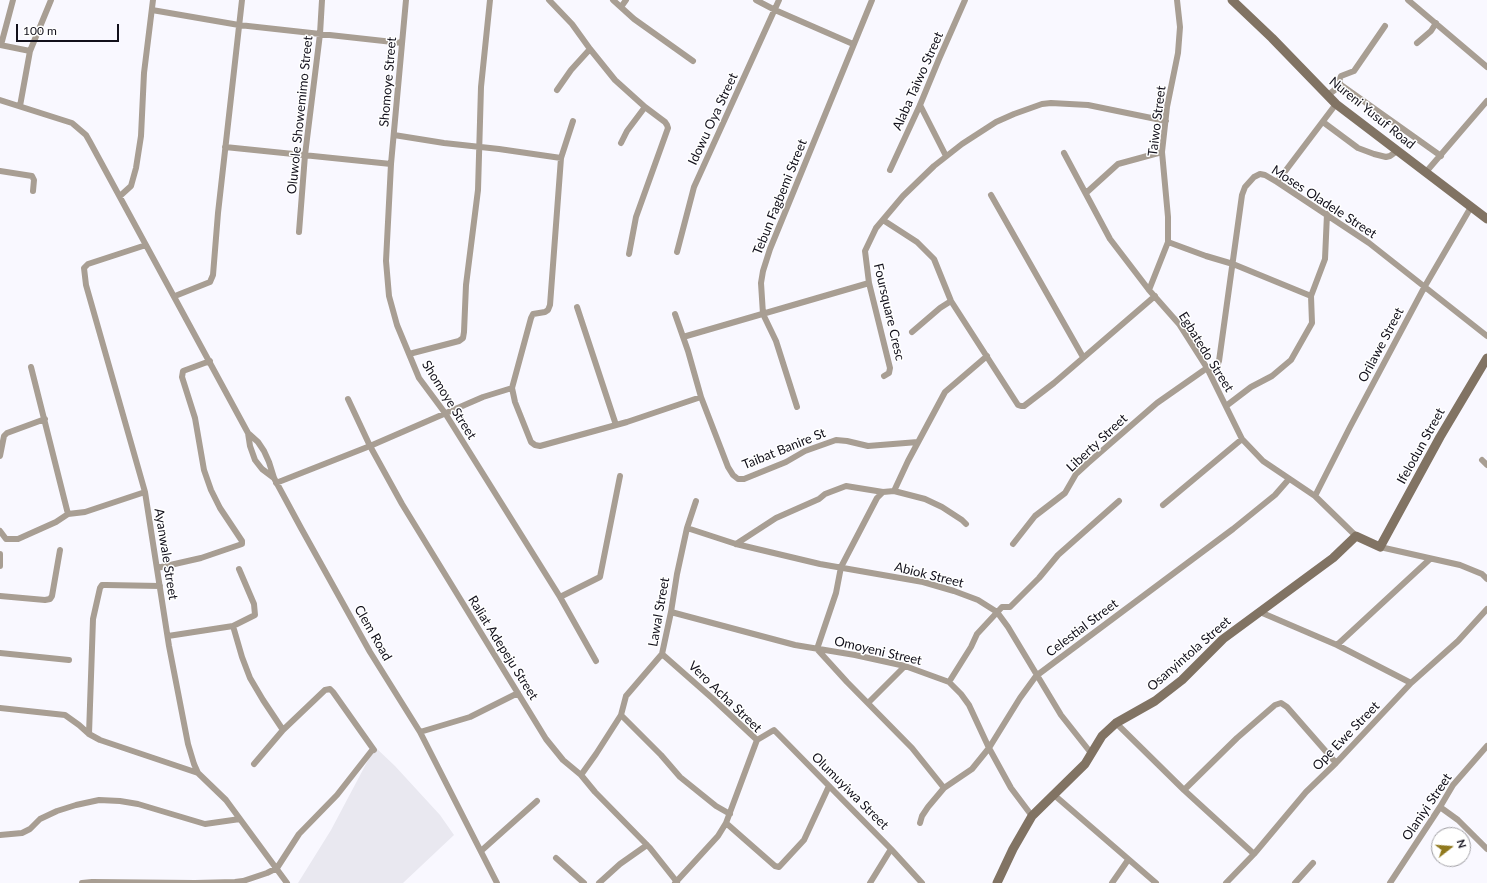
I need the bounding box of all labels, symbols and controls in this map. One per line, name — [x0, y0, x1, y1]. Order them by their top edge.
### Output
scale bar — [18, 16, 121, 42]
text: 100 m — [23, 23, 57, 38]
street label: Alaba Taiwo Street — [889, 29, 947, 133]
street label: Oluwole Showemimo Street — [284, 35, 316, 195]
street label: Shomoye Street — [376, 36, 400, 128]
street label: Idowu Oya Street — [685, 71, 741, 167]
street label: Nureni Yusuf Road — [1326, 74, 1418, 152]
street label: Taiwo Street — [1145, 85, 1169, 157]
street label: Tebun Fagbemi Street — [750, 137, 810, 257]
street label: Moses Oladele Street — [1269, 162, 1379, 242]
street label: Foursquare Cresc — [870, 262, 908, 362]
street label: Orilawe Street — [1355, 305, 1407, 385]
street label: Egbatedo Street — [1175, 309, 1237, 395]
street label: Shomoye Street — [418, 358, 480, 442]
street label: Ifelodun Street — [1394, 405, 1448, 487]
street label: Liberty Street — [1063, 411, 1131, 475]
street label: Taibat Banire St — [740, 425, 828, 473]
street label: Ayanwale Street — [151, 507, 181, 601]
street label: Abiok Street — [893, 559, 965, 591]
street label: Lawal Street — [645, 576, 673, 648]
street label: Raliat Adepeju Street — [465, 593, 541, 703]
street label: Celestial Street — [1043, 596, 1121, 660]
street label: Clem Road — [351, 602, 395, 664]
street label: Osanyintola Street — [1144, 613, 1234, 695]
street label: Omoyeni Street — [833, 633, 923, 669]
street label: Vero Acha Street — [685, 658, 765, 736]
street label: Ope Ewe Street — [1309, 698, 1383, 774]
street label: Olumuyiwa Street — [808, 749, 892, 833]
street label: Olaniyi Street — [1399, 770, 1455, 844]
north arrow — [1431, 827, 1471, 867]
text: N — [1455, 838, 1469, 850]

